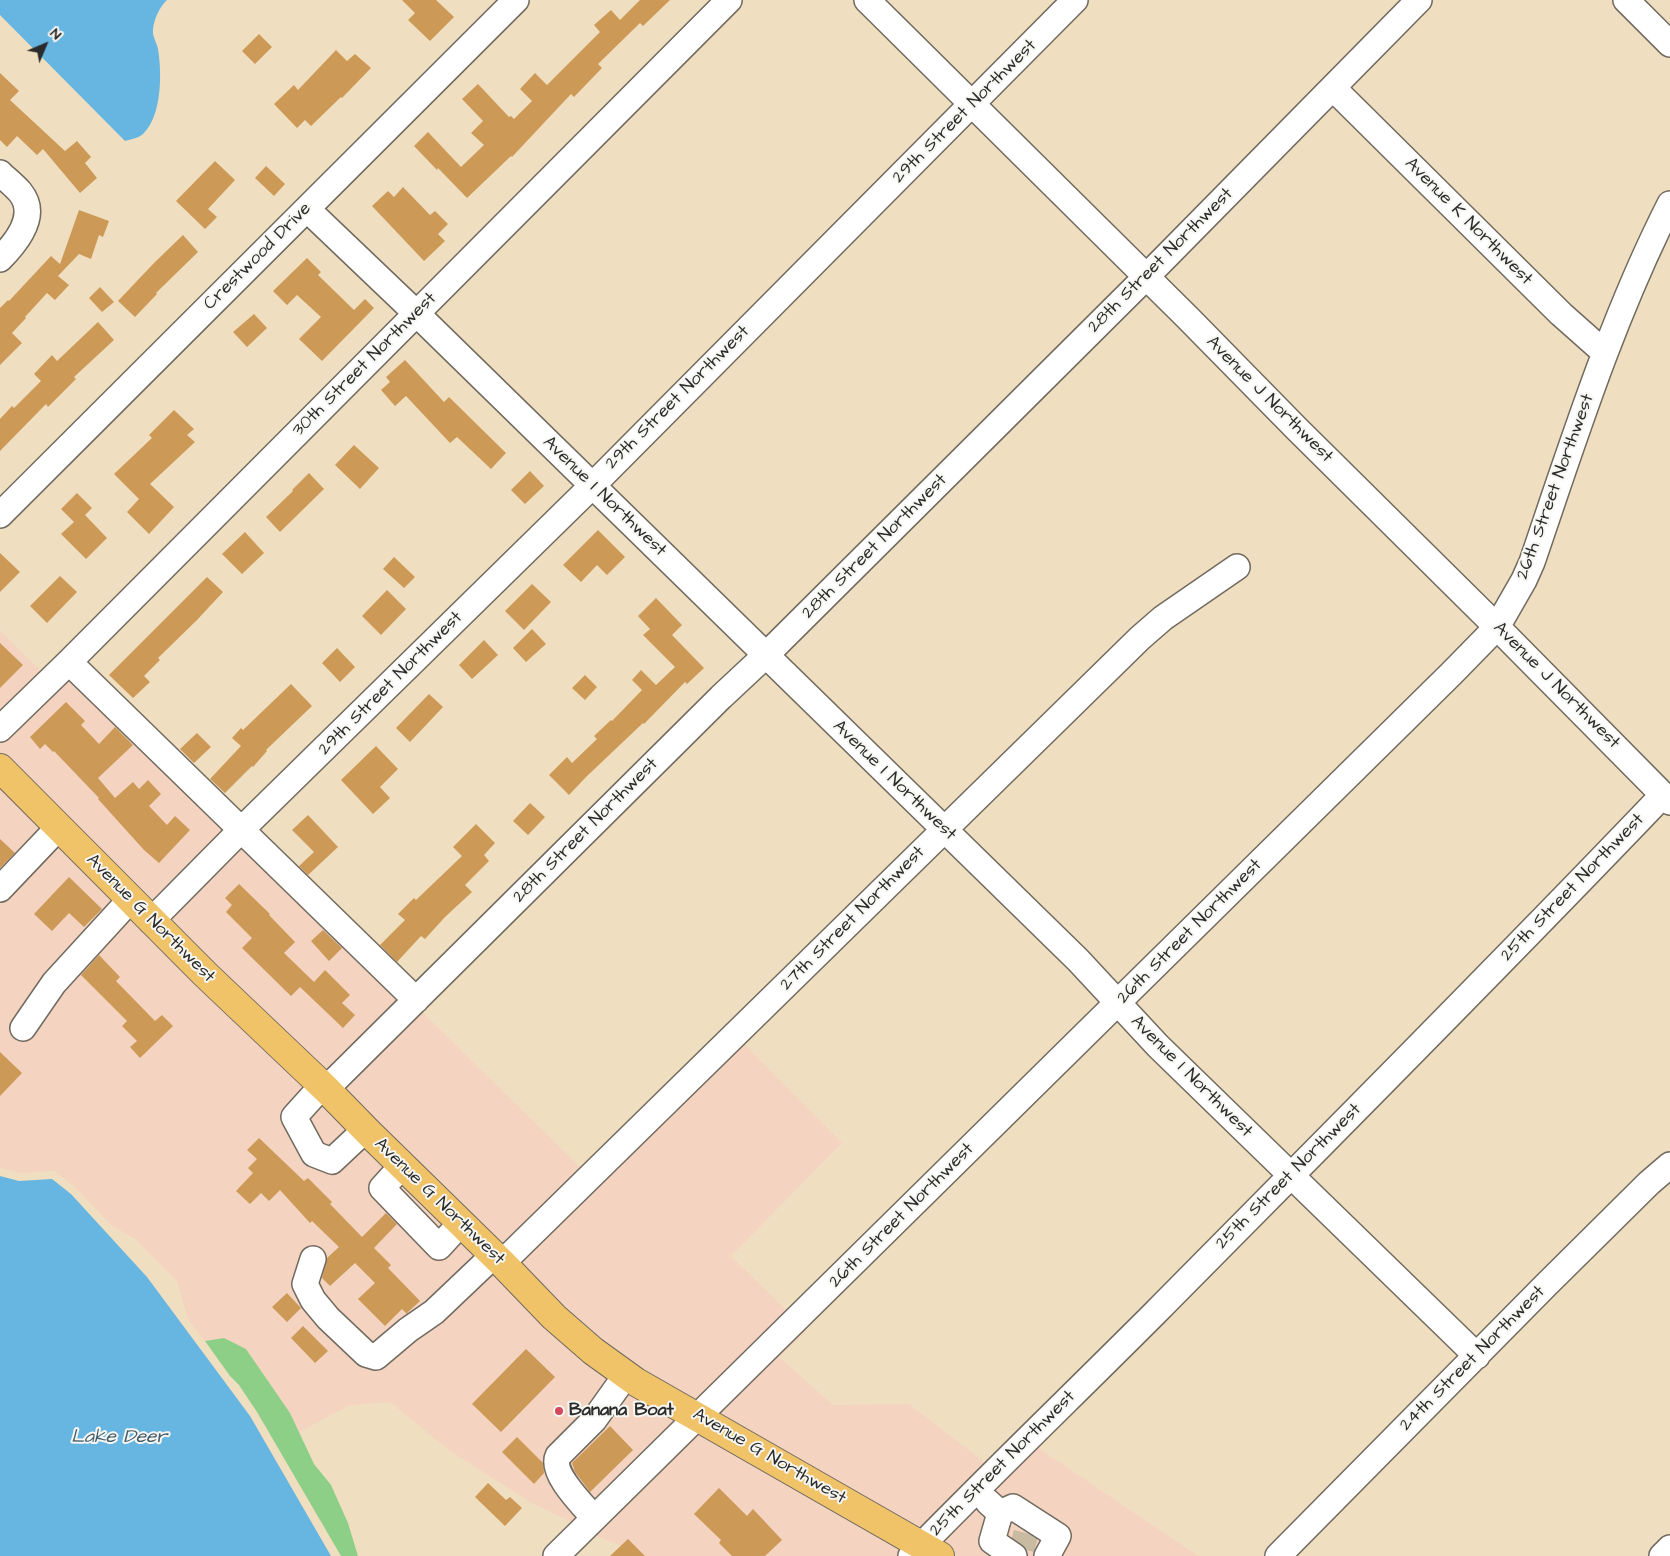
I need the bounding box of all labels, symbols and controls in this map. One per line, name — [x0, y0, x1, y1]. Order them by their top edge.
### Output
north arrow — [20, 20, 70, 70]
text: N — [45, 24, 66, 45]
street label: 29th Street Northwest — [888, 35, 1042, 189]
street label: Avenue K Northwest — [1400, 154, 1536, 290]
street label: 28th Street Northwest — [1084, 184, 1238, 338]
street label: Crestwood Drive — [200, 199, 316, 315]
street label: 30th Street Northwest — [288, 288, 442, 442]
street label: 29th Street Northwest — [601, 321, 755, 475]
street label: Avenue J Northwest — [1201, 332, 1337, 468]
street label: 26th Street Northwest — [1512, 391, 1600, 583]
street label: Avenue I Northwest — [538, 432, 670, 562]
street label: 28th Street Northwest — [798, 470, 952, 624]
street label: 29th Street Northwest — [314, 607, 468, 761]
street label: Avenue J Northwest — [1488, 618, 1624, 754]
street label: Avenue I Northwest — [828, 716, 960, 846]
street label: 28th Street Northwest — [509, 754, 663, 908]
street label: 25th Street Northwest — [1497, 810, 1649, 966]
street label: 27th Street Northwest — [776, 842, 930, 996]
street label: Avenue G Northwest — [81, 850, 219, 988]
street label: 26th Street Northwest — [1113, 855, 1267, 1009]
street label: Avenue I Northwest — [1125, 1011, 1257, 1143]
street label: 25th Street Northwest — [1212, 1100, 1366, 1254]
street label: Avenue G Northwest — [369, 1134, 509, 1270]
street label: 26th Street Northwest — [825, 1139, 979, 1293]
street label: 24th Street Northwest — [1396, 1282, 1550, 1436]
street label: 25th Street Northwest — [926, 1387, 1080, 1541]
place label: Banana Boat — [569, 1400, 674, 1422]
street label: Avenue G Northwest — [688, 1404, 850, 1510]
marker: Banana Boat — [553, 1405, 565, 1417]
water label: Lake Deer — [71, 1427, 167, 1449]

